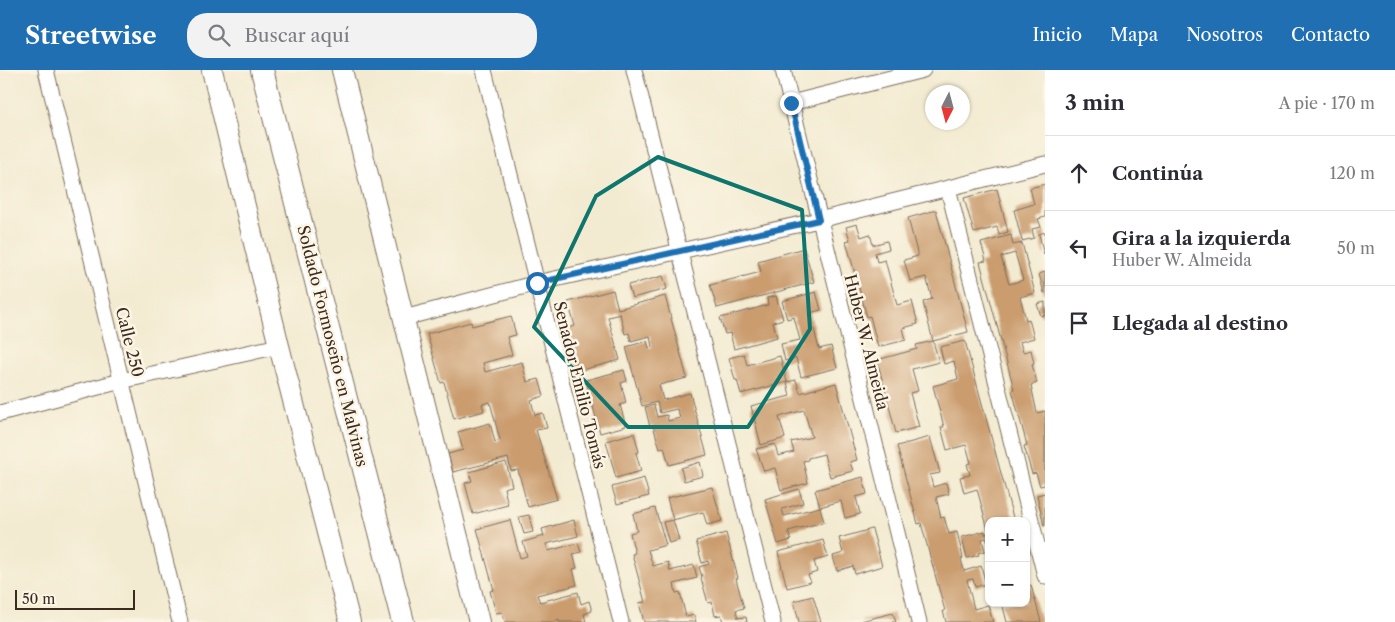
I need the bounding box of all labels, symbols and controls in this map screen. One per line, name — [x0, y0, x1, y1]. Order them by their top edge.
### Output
search box — [187, 13, 537, 58]
text: Streetwise — [25, 21, 157, 50]
icon: search — [205, 21, 233, 49]
text: Buscar aquí — [245, 24, 350, 47]
text: Inicio — [1033, 24, 1082, 46]
text: Mapa — [1110, 24, 1158, 46]
text: Nosotros — [1186, 24, 1263, 46]
text: Contacto — [1291, 24, 1370, 46]
north arrow — [925, 85, 970, 130]
text: 3 min — [1065, 90, 1125, 115]
route end — [780, 92, 803, 115]
text: A pie · 170 m — [1279, 93, 1375, 113]
icon: ahead — [1065, 159, 1093, 187]
text: Continúa — [1112, 162, 1203, 185]
text: 120 m — [1330, 163, 1375, 183]
street label: Soldado Formoseño en Malvinas — [293, 223, 373, 469]
text: Gira a la izquierda — [1112, 227, 1291, 250]
icon: left — [1065, 234, 1093, 262]
text: 50 m — [1337, 238, 1375, 258]
text: Huber W. Almeida — [1112, 250, 1252, 270]
route start — [526, 272, 549, 295]
street label: Huber W. Almeida — [840, 272, 894, 413]
street label: Senador Emilio Tomás — [550, 299, 610, 471]
street label: Calle 250 — [112, 305, 148, 379]
icon: arrive — [1065, 309, 1093, 337]
text: Llegada al destino — [1112, 312, 1288, 335]
map controls — [985, 517, 1030, 607]
button: + — [985, 517, 1030, 562]
button: − — [985, 562, 1030, 607]
scale bar — [15, 587, 135, 610]
text: 50 m — [22, 590, 55, 608]

